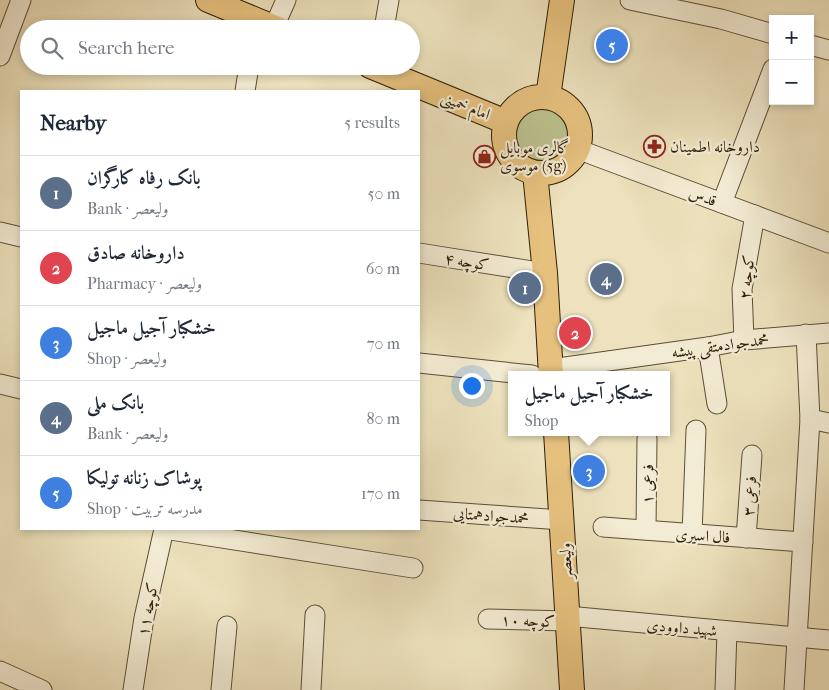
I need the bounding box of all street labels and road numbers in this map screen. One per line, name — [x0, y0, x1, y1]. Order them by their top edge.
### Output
street label: امام خمینی — [437, 87, 493, 129]
street label: قدس — [686, 183, 719, 210]
street label: کوچه ۴ — [443, 249, 490, 276]
street label: کوچه ۲ — [735, 254, 760, 300]
street label: محمدجوادمتقی پیشه — [670, 329, 770, 364]
street label: فرعی ۱ — [638, 464, 658, 504]
street label: فرعی ۳ — [739, 475, 761, 517]
street label: محمدجوادهمتایی — [452, 503, 529, 529]
street label: فال اسیری — [675, 524, 731, 547]
street label: ولیعصر — [555, 542, 577, 581]
street label: کوچه ۱۱ — [133, 581, 164, 638]
street label: کوچه ۱۰ — [501, 610, 555, 633]
street label: شهید داوودی — [646, 615, 718, 641]

